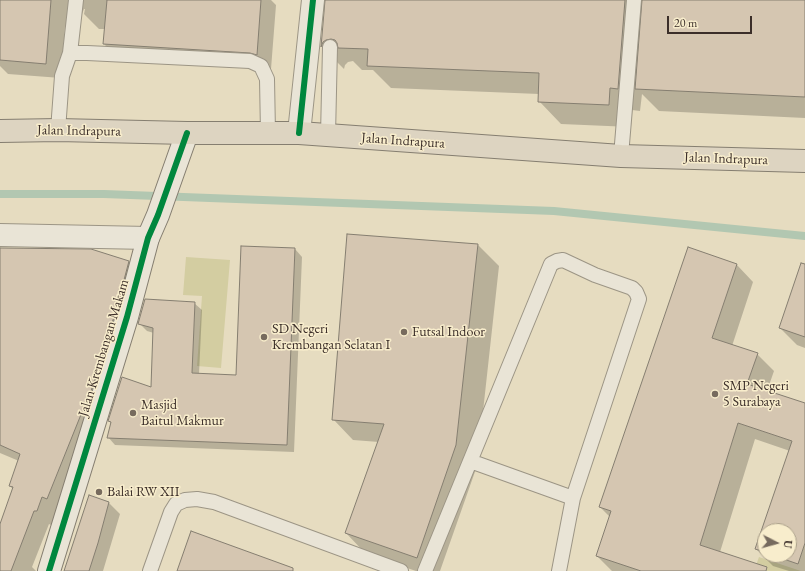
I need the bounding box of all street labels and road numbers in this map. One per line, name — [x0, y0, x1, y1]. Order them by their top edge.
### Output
street label: Jalan Indrapura — [37, 122, 121, 140]
street label: Jalan Indrapura — [361, 130, 445, 152]
street label: Jalan Indrapura — [684, 149, 768, 169]
street label: Jalan Krembangan Makam — [75, 277, 133, 419]

